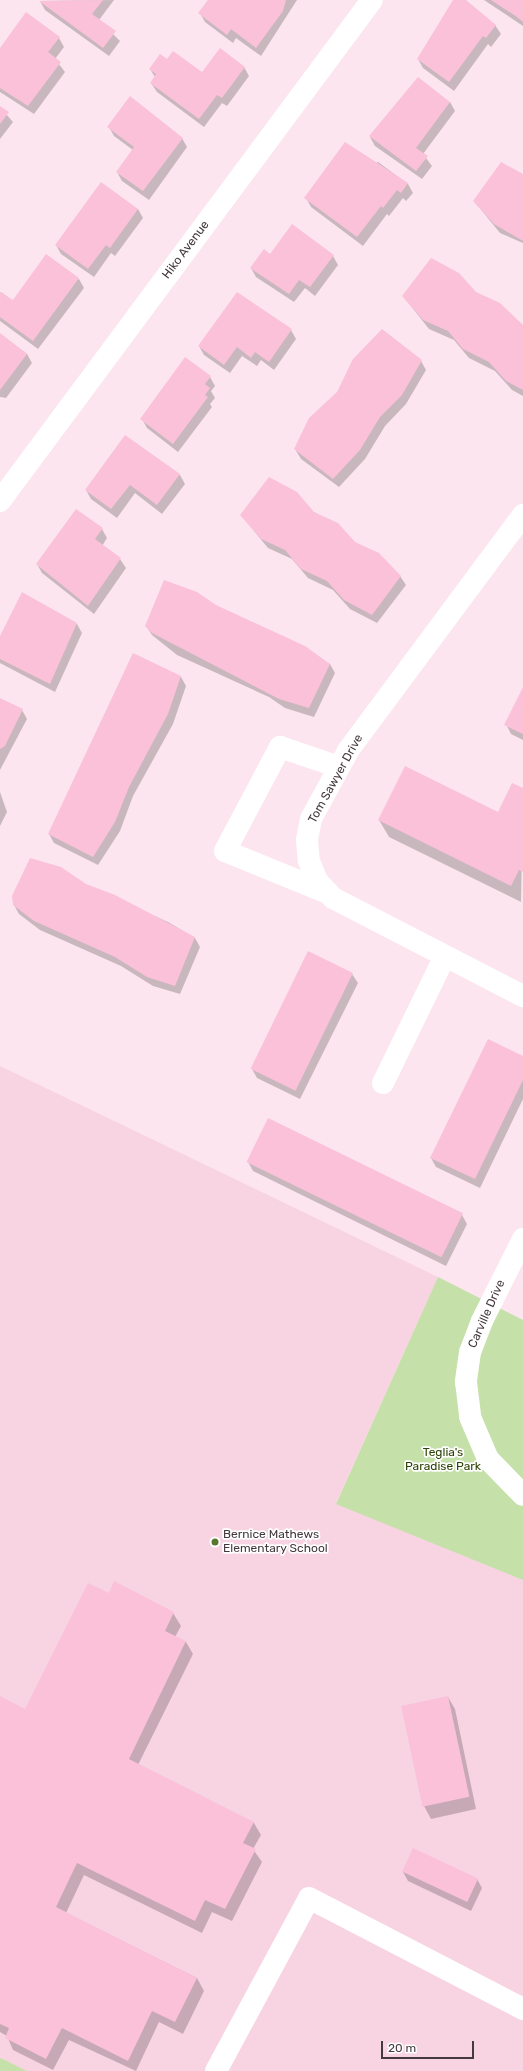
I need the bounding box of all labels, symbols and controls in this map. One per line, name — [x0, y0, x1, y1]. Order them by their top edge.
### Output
street label: Hiko Avenue — [159, 218, 213, 282]
street label: Tom Sawyer Drive — [306, 732, 366, 826]
street label: Carville Drive — [466, 1278, 508, 1350]
park label: Teglia's Paradise Park — [405, 1446, 481, 1474]
place label: Bernice Mathews Elementary School — [223, 1528, 328, 1556]
marker: Bernice Mathews Elementary School — [210, 1537, 220, 1547]
scale bar — [383, 2033, 476, 2059]
text: 20 m — [388, 2041, 416, 2055]

